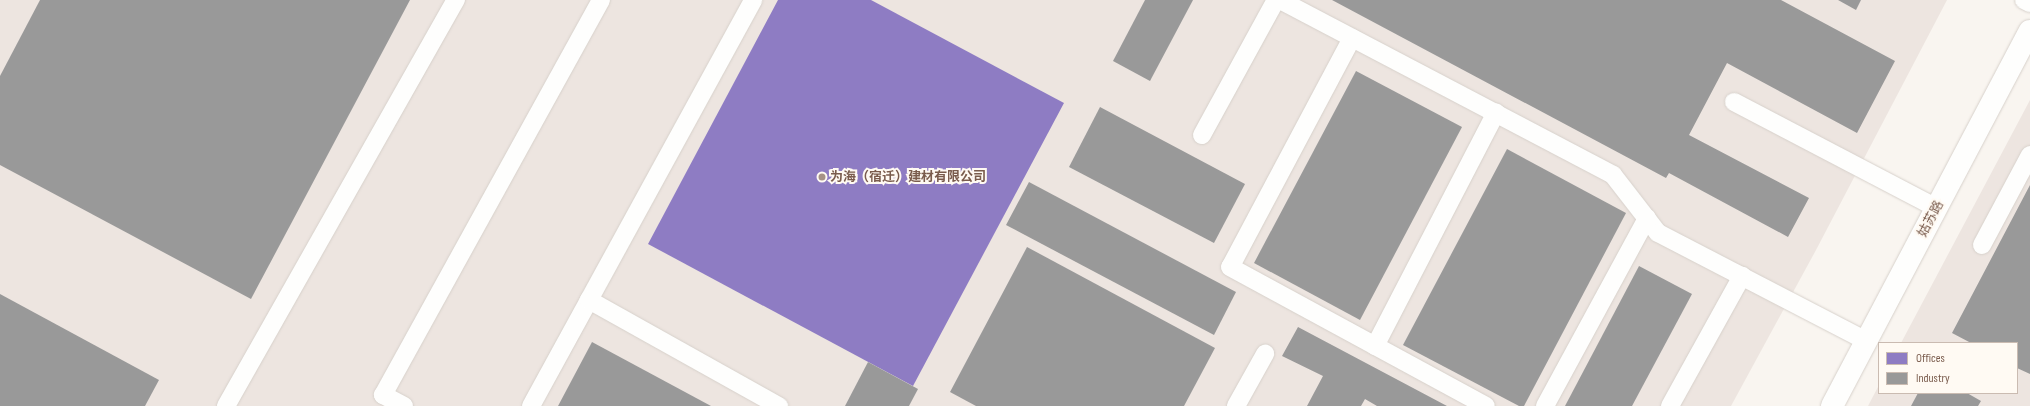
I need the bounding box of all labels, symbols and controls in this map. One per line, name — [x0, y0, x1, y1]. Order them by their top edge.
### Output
place label: 为海（宿迁）建材有限公司 — [830, 169, 986, 185]
marker: 为海（宿迁）建材有限公司 — [817, 172, 827, 182]
street label: 姑苏路 — [1915, 198, 1947, 240]
legend — [1878, 342, 2018, 394]
text: Offices — [1916, 351, 1945, 366]
text: Industry — [1916, 371, 1950, 386]

